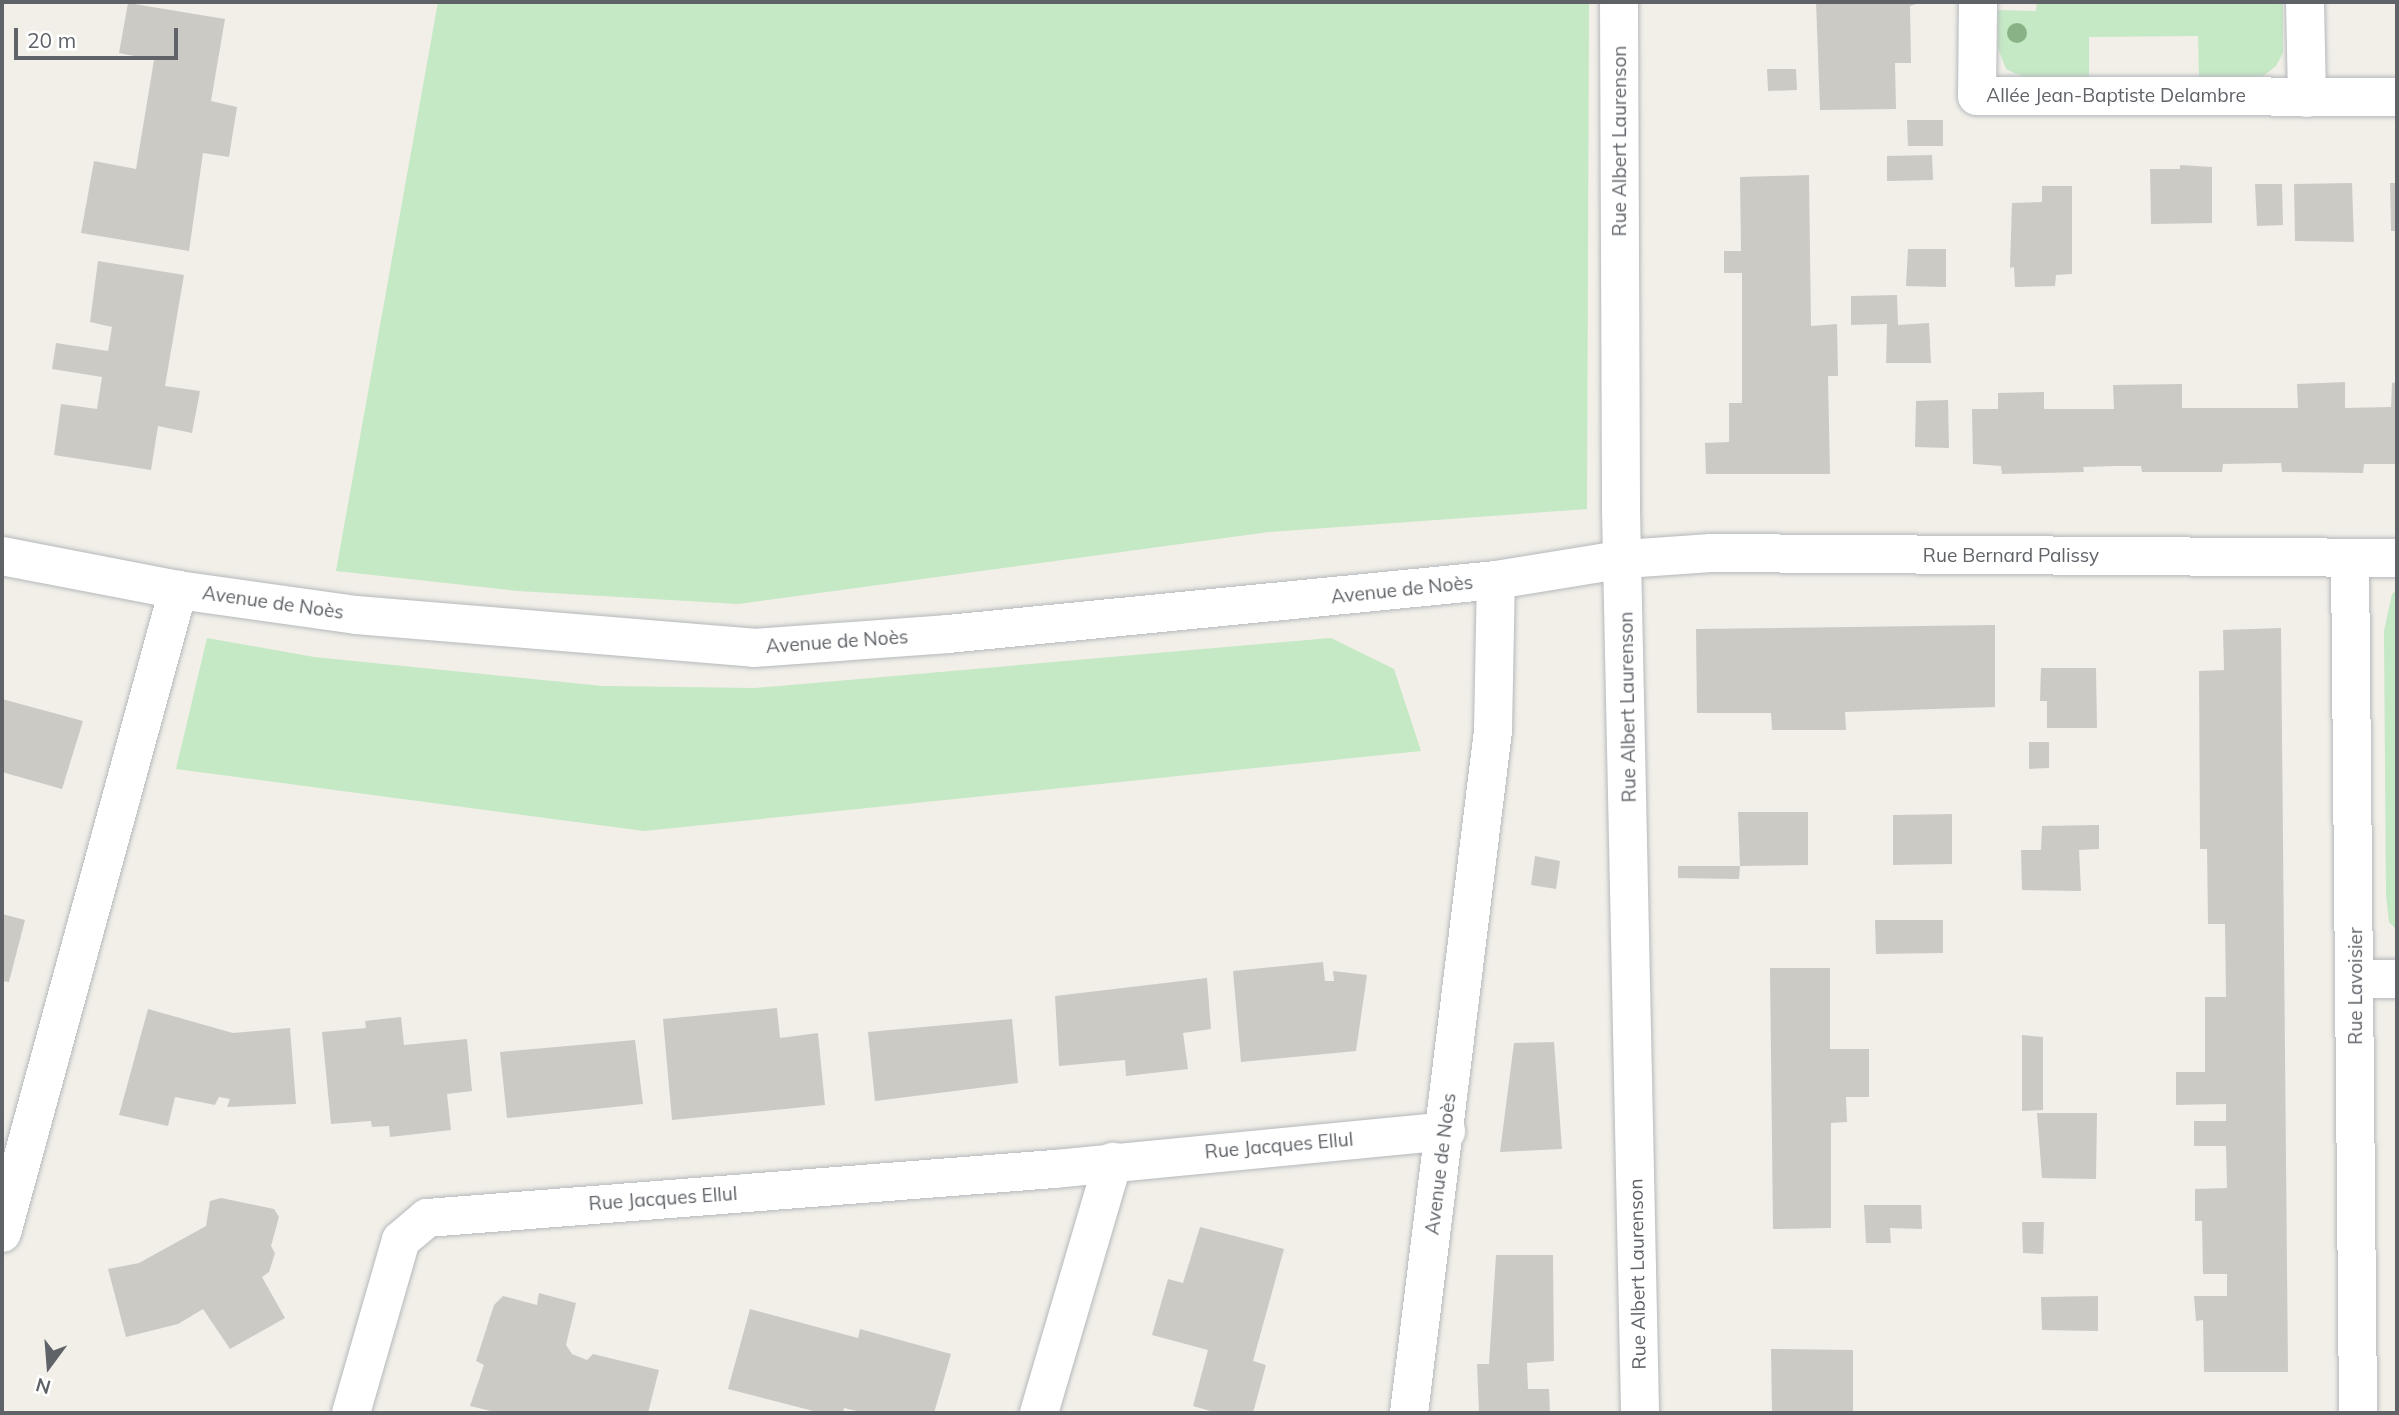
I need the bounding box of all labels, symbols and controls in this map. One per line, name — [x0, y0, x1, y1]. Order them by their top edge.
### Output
scale bar — [18, 14, 182, 58]
text: 20 m — [27, 27, 76, 53]
street label: Rue Albert Laurenson — [1609, 45, 1631, 237]
street label: Allée Jean-Baptiste Delambre — [1986, 85, 2246, 107]
street label: Rue Bernard Palissy — [1923, 545, 2099, 567]
street label: Avenue de Noès — [1330, 571, 1474, 609]
street label: Avenue de Noès — [201, 582, 345, 624]
street label: Rue Albert Laurenson — [1615, 611, 1641, 803]
street label: Avenue de Noès — [765, 626, 909, 658]
street label: Rue Lavoisier — [2345, 927, 2367, 1045]
street label: Avenue de Noès — [1421, 1092, 1461, 1236]
street label: Rue Jacques Ellul — [1204, 1128, 1354, 1164]
street label: Rue Albert Laurenson — [1625, 1178, 1651, 1370]
street label: Rue Jacques Ellul — [588, 1182, 738, 1216]
north arrow — [14, 1331, 84, 1401]
text: N — [33, 1373, 53, 1400]

